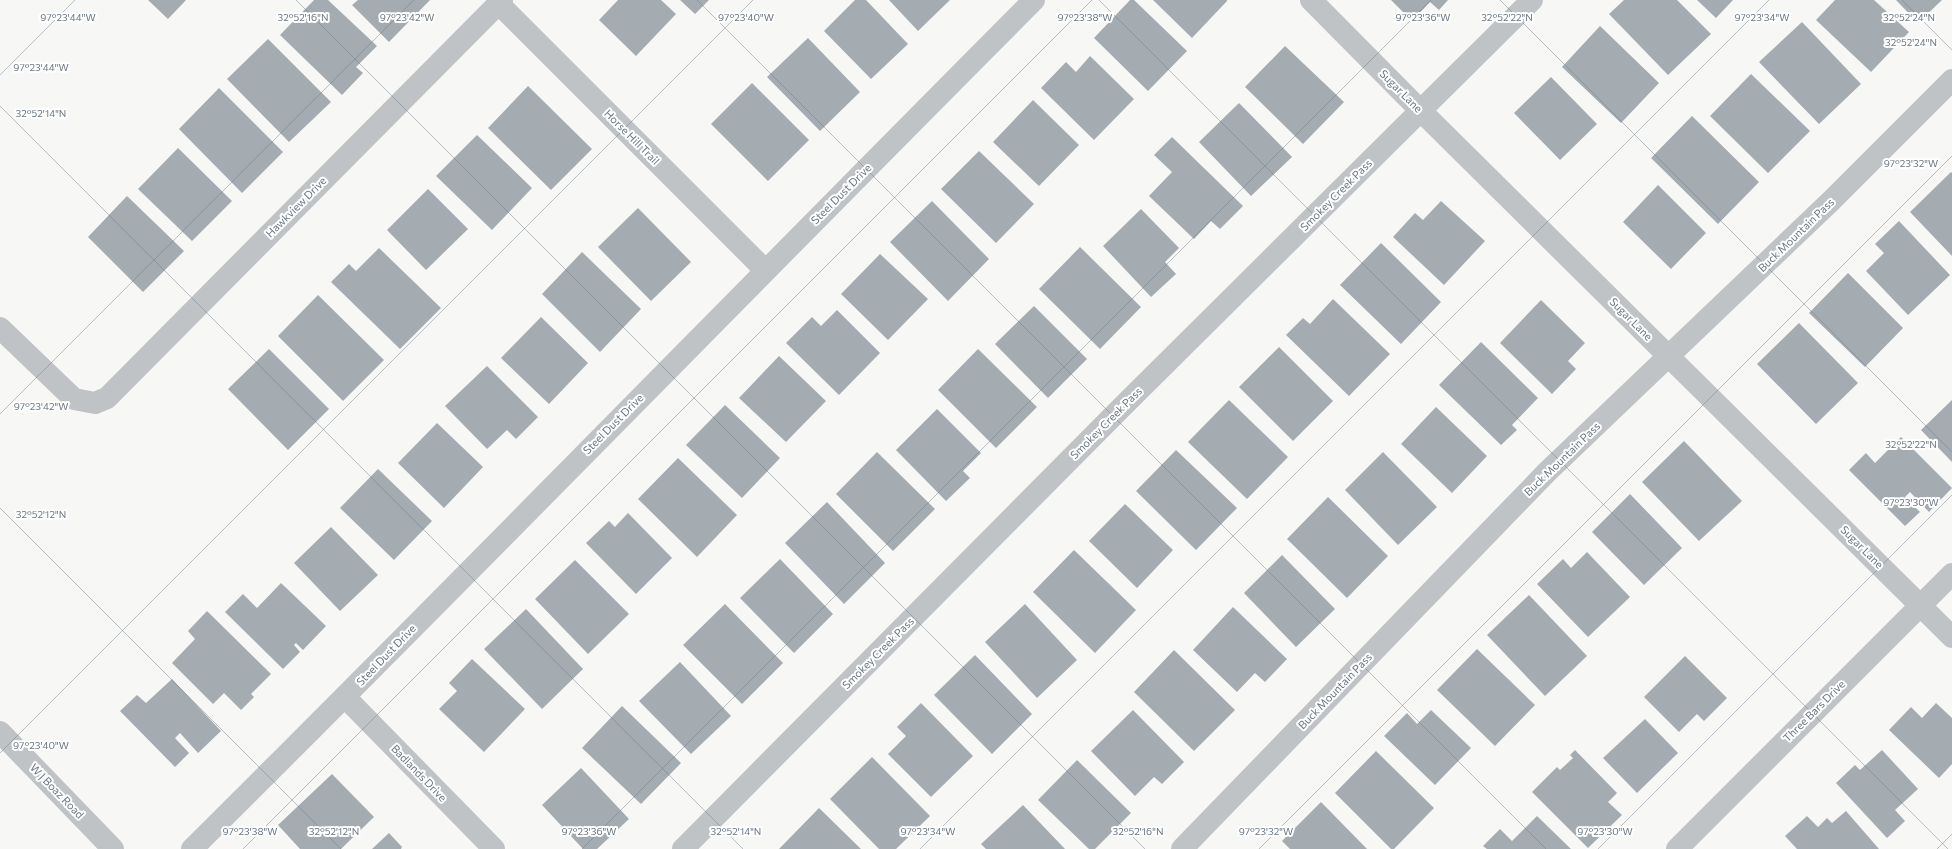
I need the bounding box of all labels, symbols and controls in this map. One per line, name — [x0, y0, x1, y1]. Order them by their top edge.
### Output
text: 97°23'44"W — [40, 11, 96, 23]
text: 32°52'16"N — [278, 11, 328, 23]
text: 97°23'42"W — [380, 11, 434, 23]
text: 97°23'40"W — [718, 11, 774, 23]
text: 97°23'38"W — [1057, 11, 1113, 23]
text: 97°23'36"W — [1395, 11, 1451, 23]
text: 32°52'22"N — [1481, 11, 1533, 23]
text: 97°23'34"W — [1735, 11, 1790, 23]
text: 32°52'24"N — [1883, 11, 1935, 23]
text: 32°52'24"N — [1885, 36, 1937, 48]
text: 97°23'44"W — [13, 61, 69, 73]
street label: Sugar Lane — [1377, 67, 1425, 115]
street label: Horse Hill Trail — [602, 106, 663, 167]
text: 32°52'14"N — [16, 107, 66, 119]
street label: Smokey Creek Pass — [1297, 156, 1374, 233]
text: 97°23'32"W — [1884, 157, 1938, 169]
street label: Steel Dust Drive — [808, 161, 874, 226]
street label: Hawkview Drive — [263, 174, 329, 240]
street label: Buck Mountain Pass — [1755, 195, 1836, 274]
street label: Sugar Lane — [1607, 295, 1655, 343]
street label: Smokey Creek Pass — [1067, 384, 1144, 461]
street label: Steel Dust Drive — [580, 391, 646, 456]
text: 97°23'42"W — [14, 400, 68, 412]
street label: Buck Mountain Pass — [1521, 419, 1602, 498]
text: 32°52'22"N — [1885, 438, 1937, 450]
text: 97°23'30"W — [1883, 496, 1939, 508]
text: 32°52'12"N — [16, 508, 66, 520]
street label: Sugar Lane — [1838, 523, 1886, 571]
street label: Smokey Creek Pass — [839, 614, 916, 691]
street label: Steel Dust Drive — [353, 621, 418, 688]
street label: Buck Mountain Pass — [1295, 650, 1374, 731]
street label: Three Bars Drive — [1780, 677, 1847, 744]
text: 97°23'40"W — [13, 739, 69, 751]
street label: Badlands Drive — [389, 741, 450, 804]
street label: W J Boaz Road — [27, 760, 87, 822]
text: 97°23'38"W — [222, 825, 278, 837]
text: 32°52'12"N — [309, 825, 359, 837]
text: 97°23'36"W — [561, 825, 617, 837]
text: 32°52'14"N — [711, 825, 761, 837]
text: 97°23'34"W — [901, 825, 956, 837]
text: 32°52'16"N — [1113, 825, 1163, 837]
text: 97°23'32"W — [1239, 825, 1293, 837]
text: 97°23'30"W — [1577, 825, 1633, 837]

